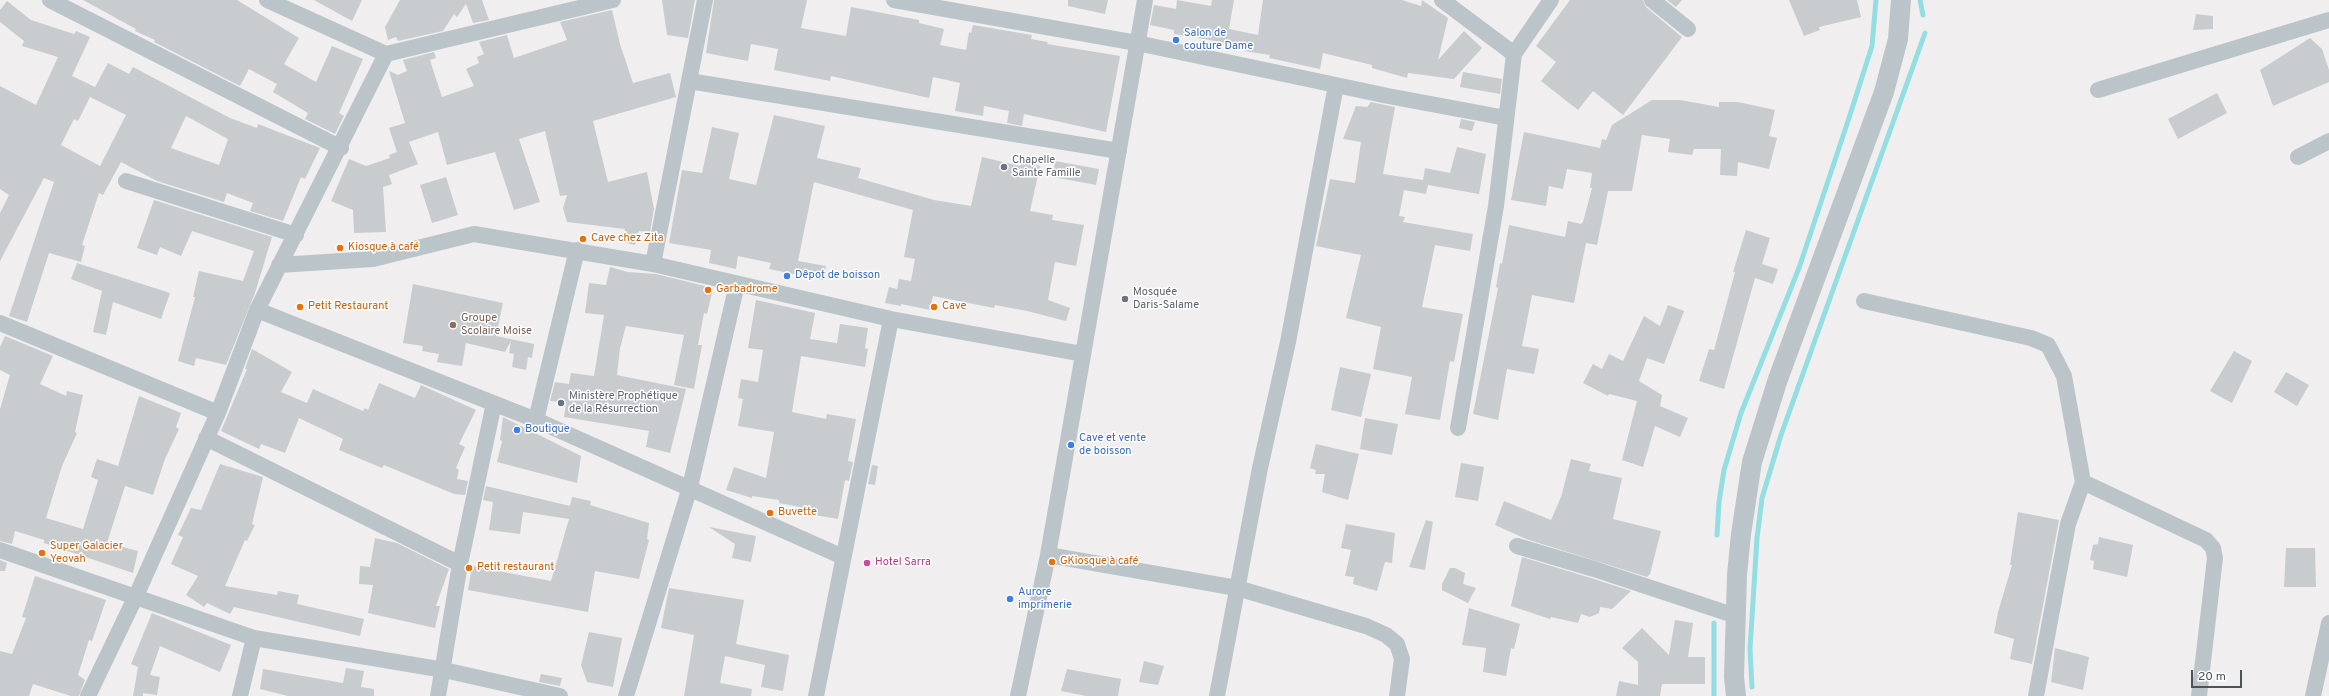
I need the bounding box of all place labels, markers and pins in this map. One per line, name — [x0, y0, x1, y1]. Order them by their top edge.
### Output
place label: Salon de couture Dame — [1184, 27, 1253, 53]
marker: Salon de couture Dame — [1171, 35, 1181, 45]
place label: Chapelle Sainte Famille — [1012, 154, 1081, 180]
marker: Chapelle Sainte Famille — [999, 162, 1009, 172]
place label: Cave chez Zita — [591, 232, 664, 246]
marker: Cave chez Zita — [578, 234, 588, 244]
place label: Kiosque à café — [348, 241, 419, 255]
marker: Kiosque à café — [335, 243, 345, 253]
place label: Dêpot de boisson — [795, 269, 880, 283]
marker: Dêpot de boisson — [782, 271, 792, 281]
place label: Garbadrome — [716, 283, 778, 297]
marker: Garbadrome — [703, 285, 713, 295]
place label: Mosquée Daris-Salame — [1133, 286, 1199, 312]
marker: Mosquée Daris-Salame — [1120, 294, 1130, 304]
place label: Petit Restaurant — [308, 300, 388, 314]
place label: Cave — [942, 300, 966, 314]
marker: Petit Restaurant — [295, 302, 305, 312]
marker: Cave — [929, 302, 939, 312]
place label: Groupe Scolaire Moise — [461, 312, 532, 338]
marker: Groupe Scolaire Moise — [448, 320, 458, 330]
place label: Ministère Prophétique de la Résurrection — [569, 390, 678, 416]
marker: Ministère Prophétique de la Résurrection — [556, 398, 566, 408]
place label: Boutique — [525, 423, 570, 437]
marker: Boutique — [512, 425, 522, 435]
place label: Cave et vente de boisson — [1079, 432, 1146, 458]
marker: Cave et vente de boisson — [1066, 440, 1076, 450]
place label: Buvette — [778, 506, 817, 520]
marker: Buvette — [765, 508, 775, 518]
place label: Super Galacier Yeovah — [50, 540, 123, 566]
marker: Super Galacier Yeovah — [37, 548, 47, 558]
place label: GKiosque à café — [1060, 555, 1138, 569]
place label: Hotel Sarra — [875, 556, 931, 570]
marker: GKiosque à café — [1047, 557, 1057, 567]
marker: Hotel Sarra — [862, 558, 872, 568]
place label: Petit restaurant — [477, 561, 554, 575]
marker: Petit restaurant — [464, 563, 474, 573]
place label: Aurore imprimerie — [1018, 586, 1072, 612]
marker: Aurore imprimerie — [1005, 594, 1015, 604]

